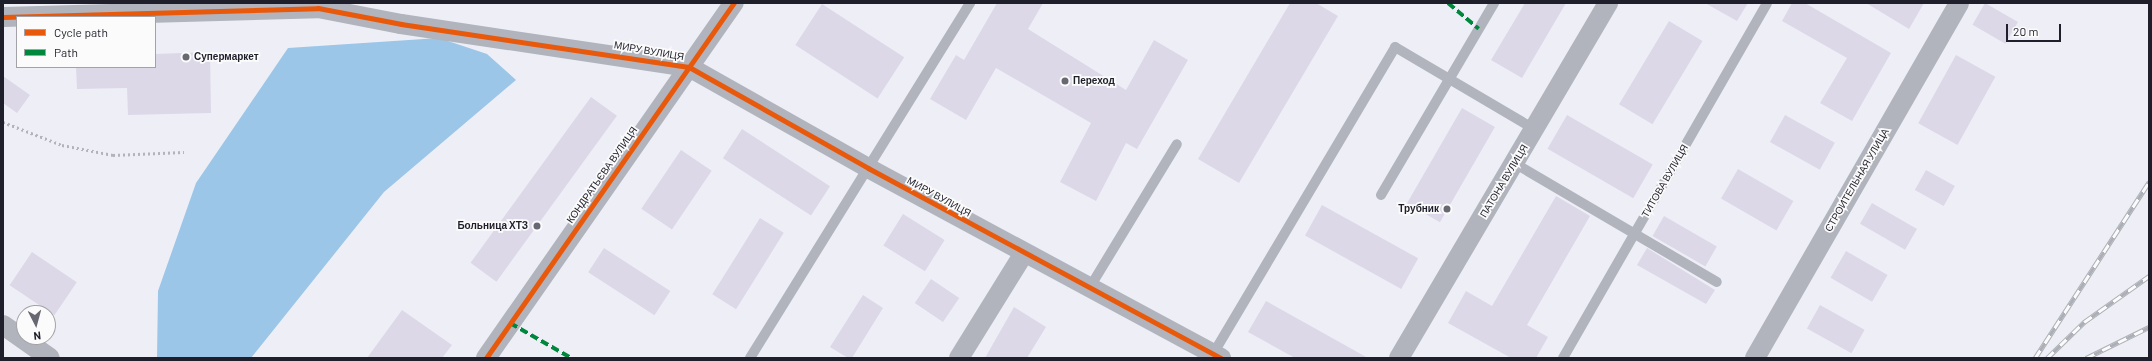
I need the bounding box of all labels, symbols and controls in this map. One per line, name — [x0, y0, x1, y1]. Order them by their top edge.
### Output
legend — [16, 16, 156, 68]
scale bar — [2008, 16, 2063, 42]
text: 20 m — [2013, 24, 2039, 38]
text: Cycle path — [54, 25, 108, 39]
street label: МИРУ ВУЛИЦЯ — [613, 39, 685, 63]
text: Path — [54, 45, 78, 59]
place label: Супермаркет — [194, 51, 259, 63]
marker: Супермаркет — [181, 52, 191, 62]
place label: Переход — [1073, 75, 1115, 87]
marker: Переход — [1060, 76, 1070, 86]
street label: КОНДРАТЬЄВА ВУЛИЦЯ — [564, 124, 640, 226]
street label: СТРОИТЕЛЬНАЯ УЛИЦА — [1822, 126, 1892, 234]
street label: ПАТОНА ВУЛИЦЯ — [1477, 142, 1531, 220]
street label: ТИТОВА ВУЛИЦЯ — [1639, 142, 1691, 220]
street label: МИРУ ВУЛИЦЯ — [905, 175, 973, 219]
place label: Трубник — [1398, 203, 1439, 215]
marker: Трубник — [1442, 204, 1452, 214]
place label: Больница ХТЗ — [457, 220, 528, 232]
marker: Больница ХТЗ — [531, 220, 543, 232]
north arrow — [16, 305, 56, 345]
text: N — [33, 330, 42, 343]

